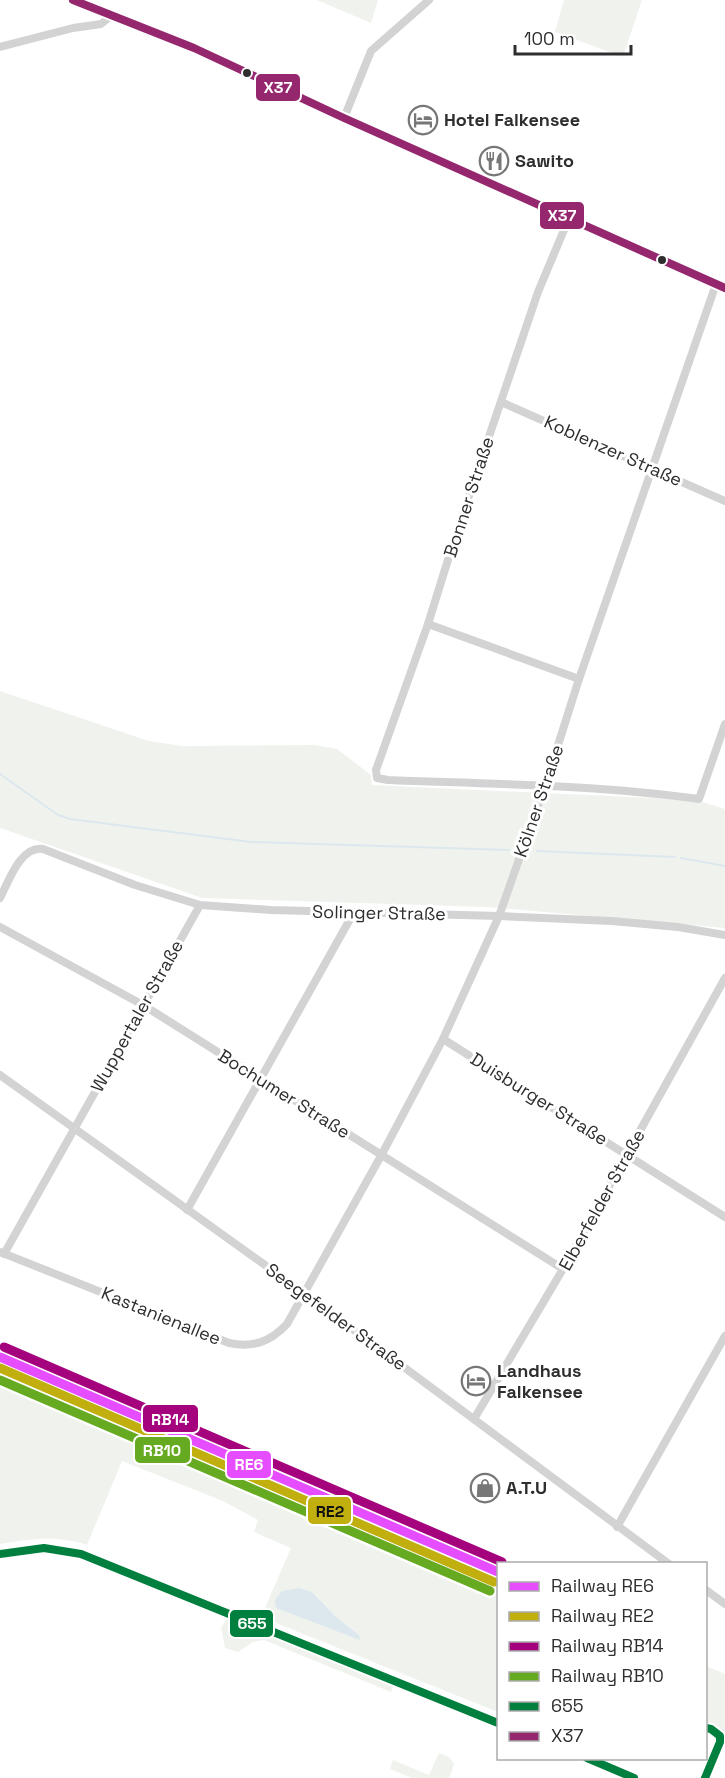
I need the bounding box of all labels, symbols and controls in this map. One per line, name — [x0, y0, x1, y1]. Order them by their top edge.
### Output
scale bar — [515, 18, 630, 56]
text: 100 m — [524, 27, 575, 50]
unlabelled marker — [241, 67, 253, 79]
line badge: X37 — [255, 73, 301, 102]
text: X37 — [264, 77, 293, 98]
hotel icon: Hotel Falkensee — [407, 104, 439, 136]
place label: Hotel Falkensee — [444, 108, 580, 131]
restaurant icon: Sawito — [478, 145, 510, 177]
place label: Sawito — [515, 149, 574, 172]
line badge: X37 — [539, 201, 585, 230]
text: X37 — [548, 205, 577, 226]
unlabelled marker — [656, 254, 668, 266]
street label: Koblenzer Straße — [541, 410, 686, 491]
street label: Bonner Straße — [438, 434, 499, 560]
street label: Kölner Straße — [509, 742, 569, 860]
street label: Solinger Straße — [312, 900, 446, 925]
street label: Wuppertaler Straße — [85, 936, 188, 1096]
street label: Bochumer Straße — [214, 1044, 355, 1143]
street label: Duisburger Straße — [466, 1047, 612, 1150]
street label: Elberfelder Straße — [553, 1125, 650, 1274]
street label: Seegefelder Straße — [261, 1258, 411, 1375]
street label: Kastanienallee — [98, 1281, 224, 1350]
place label: Landhaus Falkensee — [497, 1359, 583, 1403]
hotel icon: Landhaus Falkensee — [460, 1365, 492, 1397]
line badge: RB14 — [142, 1404, 199, 1433]
text: RB14 — [151, 1409, 189, 1430]
line badge: RB10 — [134, 1436, 191, 1464]
text: RB10 — [143, 1440, 181, 1461]
line badge: RE6 — [226, 1450, 272, 1479]
text: RE6 — [235, 1454, 264, 1475]
shop icon: A.T.U — [469, 1472, 501, 1504]
place label: A.T.U — [506, 1476, 547, 1499]
line badge: RE2 — [307, 1496, 352, 1525]
text: RE2 — [316, 1501, 344, 1522]
legend — [497, 1562, 707, 1760]
text: Railway RE6 — [551, 1574, 654, 1597]
text: Railway RE2 — [551, 1604, 654, 1627]
line badge: 655 — [229, 1609, 274, 1638]
text: 655 — [237, 1613, 267, 1634]
text: Railway RB14 — [551, 1634, 664, 1657]
text: Railway RB10 — [551, 1664, 664, 1687]
text: 655 — [551, 1694, 584, 1717]
text: X37 — [551, 1724, 584, 1747]

